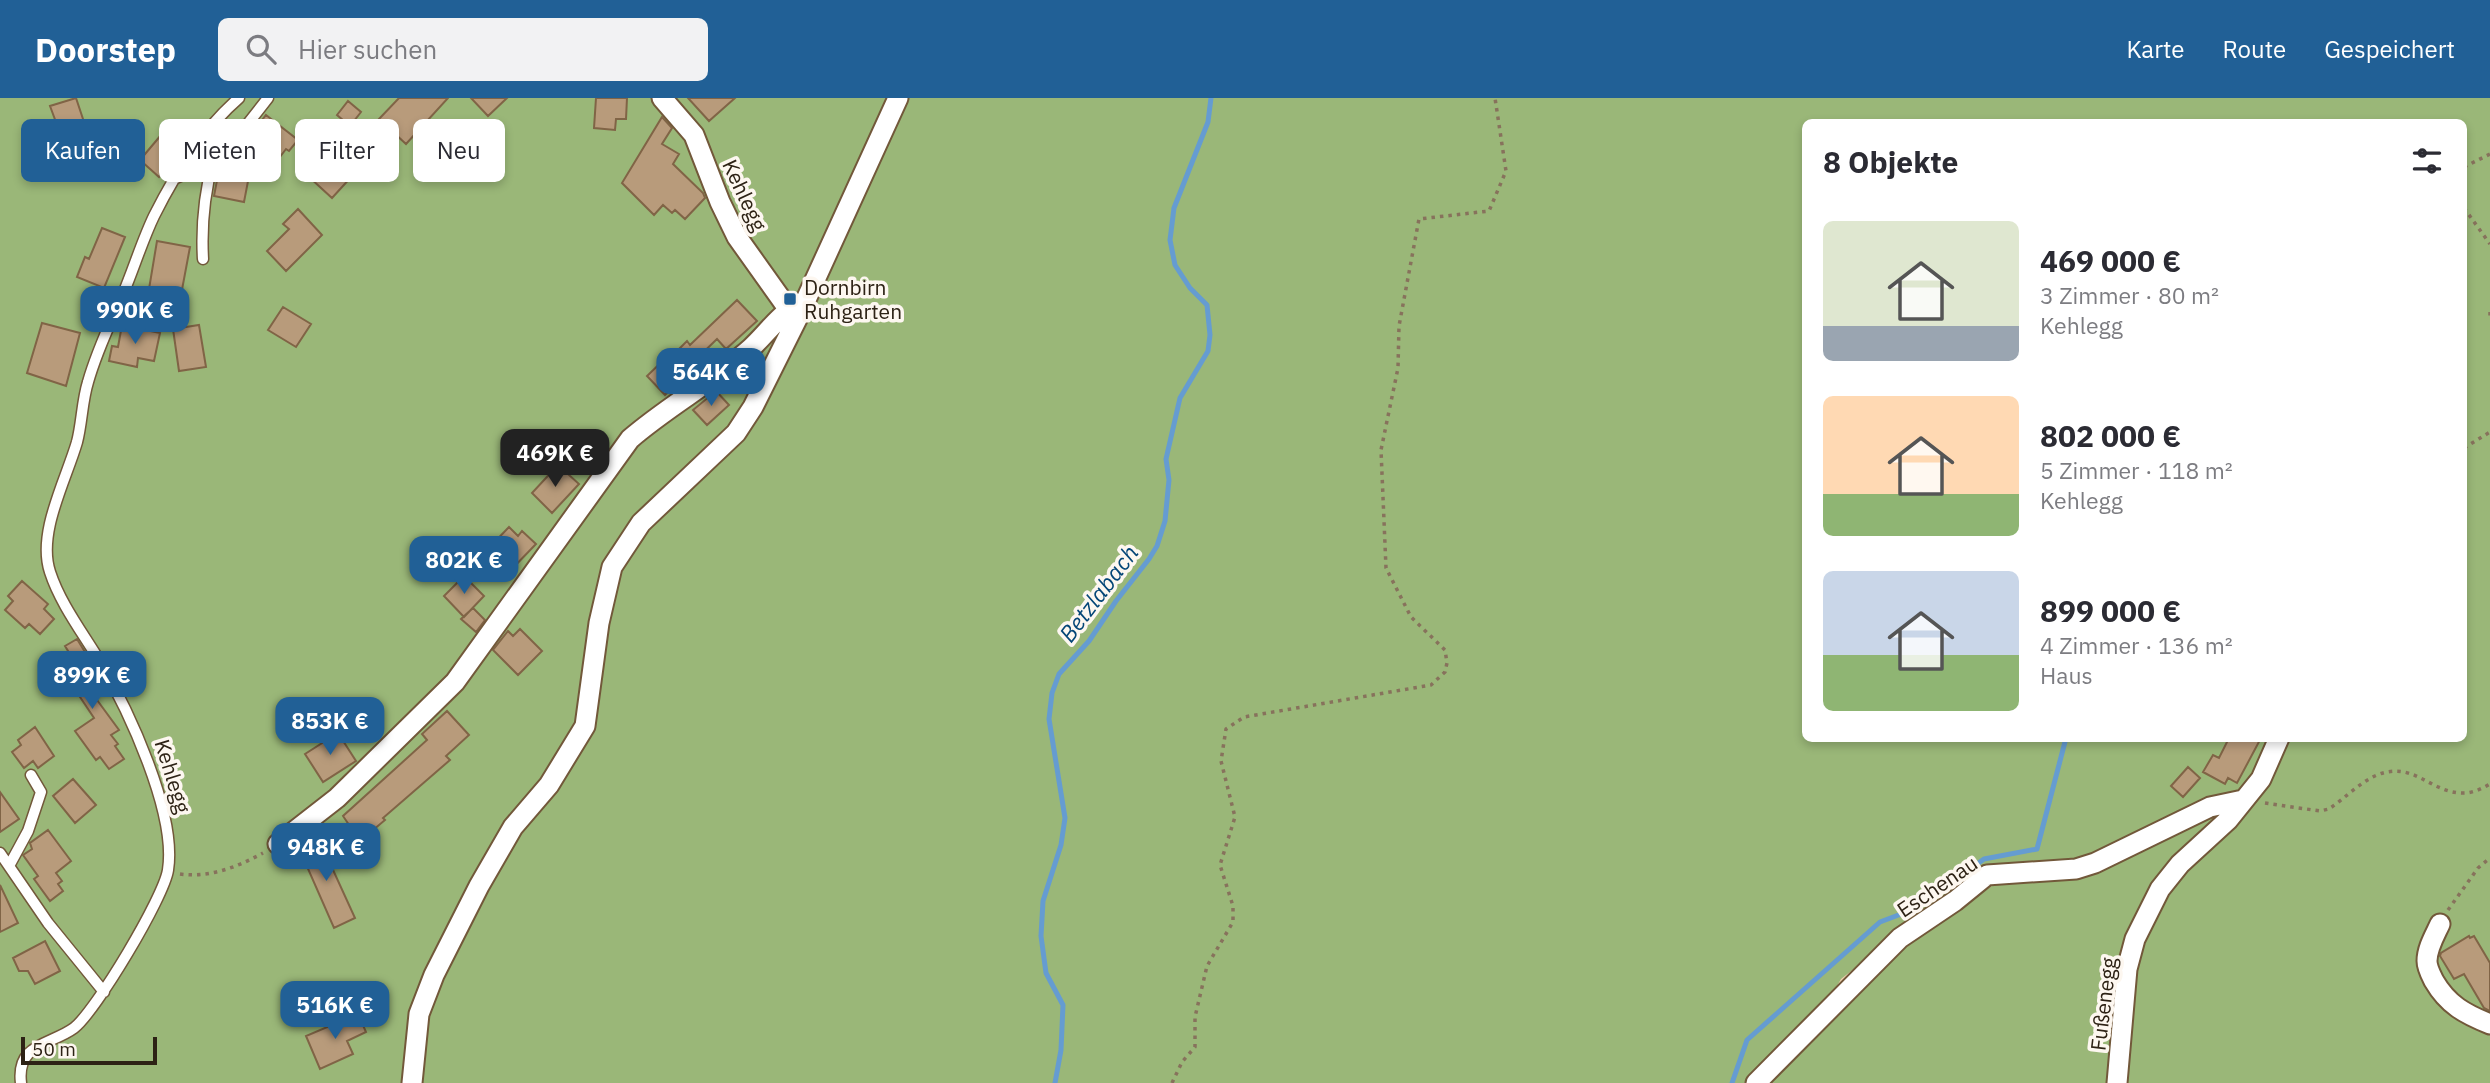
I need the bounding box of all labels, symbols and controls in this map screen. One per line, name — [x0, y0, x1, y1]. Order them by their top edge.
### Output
search box — [218, 18, 708, 81]
text: Doorstep — [35, 28, 176, 71]
icon: search — [242, 30, 280, 68]
text: Hier suchen — [298, 32, 437, 66]
text: Karte — [2126, 33, 2185, 65]
text: Route — [2223, 33, 2286, 65]
text: Gespeichert — [2324, 33, 2455, 65]
chip: Kaufen — [21, 119, 145, 182]
chip: Mieten — [159, 119, 281, 182]
chip: Filter — [295, 119, 399, 182]
chip: Neu — [413, 119, 505, 182]
text: 8 Objekte — [1823, 142, 1958, 181]
icon: filters — [2408, 142, 2446, 180]
street label: Kehlegg — [716, 155, 774, 235]
text: 469 000 € — [2040, 241, 2181, 280]
icon: home — [1879, 249, 1963, 333]
place label: Dornbirn Ruhgarten — [804, 273, 902, 325]
text: 3 Zimmer · 80 m² — [2040, 280, 2219, 310]
pin: 990K € — [78, 286, 192, 346]
marker: Dornbirn Ruhgarten — [782, 291, 798, 307]
text: 990K € — [96, 294, 174, 324]
text: Kehlegg — [2040, 310, 2123, 340]
pin: 564K € — [654, 348, 768, 408]
text: 564K € — [672, 356, 750, 386]
text: 802 000 € — [2040, 416, 2181, 455]
icon: home — [1879, 424, 1963, 508]
pin: 469K € — [498, 430, 612, 489]
text: 469K € — [516, 437, 594, 467]
text: 5 Zimmer · 118 m² — [2040, 455, 2233, 485]
text: Kehlegg — [2040, 485, 2123, 515]
pin: 802K € — [407, 536, 521, 596]
water label: Betzlabach — [1052, 538, 1144, 648]
text: 802K € — [425, 544, 503, 574]
text: 899 000 € — [2040, 591, 2181, 630]
icon: home — [1879, 599, 1963, 683]
text: 4 Zimmer · 136 m² — [2040, 630, 2233, 660]
pin: 899K € — [35, 652, 149, 711]
text: 899K € — [53, 659, 131, 689]
text: Haus — [2040, 660, 2093, 690]
pin: 853K € — [273, 698, 387, 757]
text: 853K € — [291, 705, 369, 735]
street label: Kehlegg — [149, 736, 197, 816]
pin: 948K € — [269, 824, 383, 883]
text: 948K € — [287, 831, 365, 861]
street label: Eschenau — [1891, 849, 1983, 923]
street label: Fußenegg — [2083, 956, 2123, 1052]
pin: 516K € — [278, 982, 392, 1041]
text: 516K € — [296, 989, 374, 1019]
scale bar — [21, 1034, 158, 1066]
text: 50 m — [32, 1037, 76, 1061]

